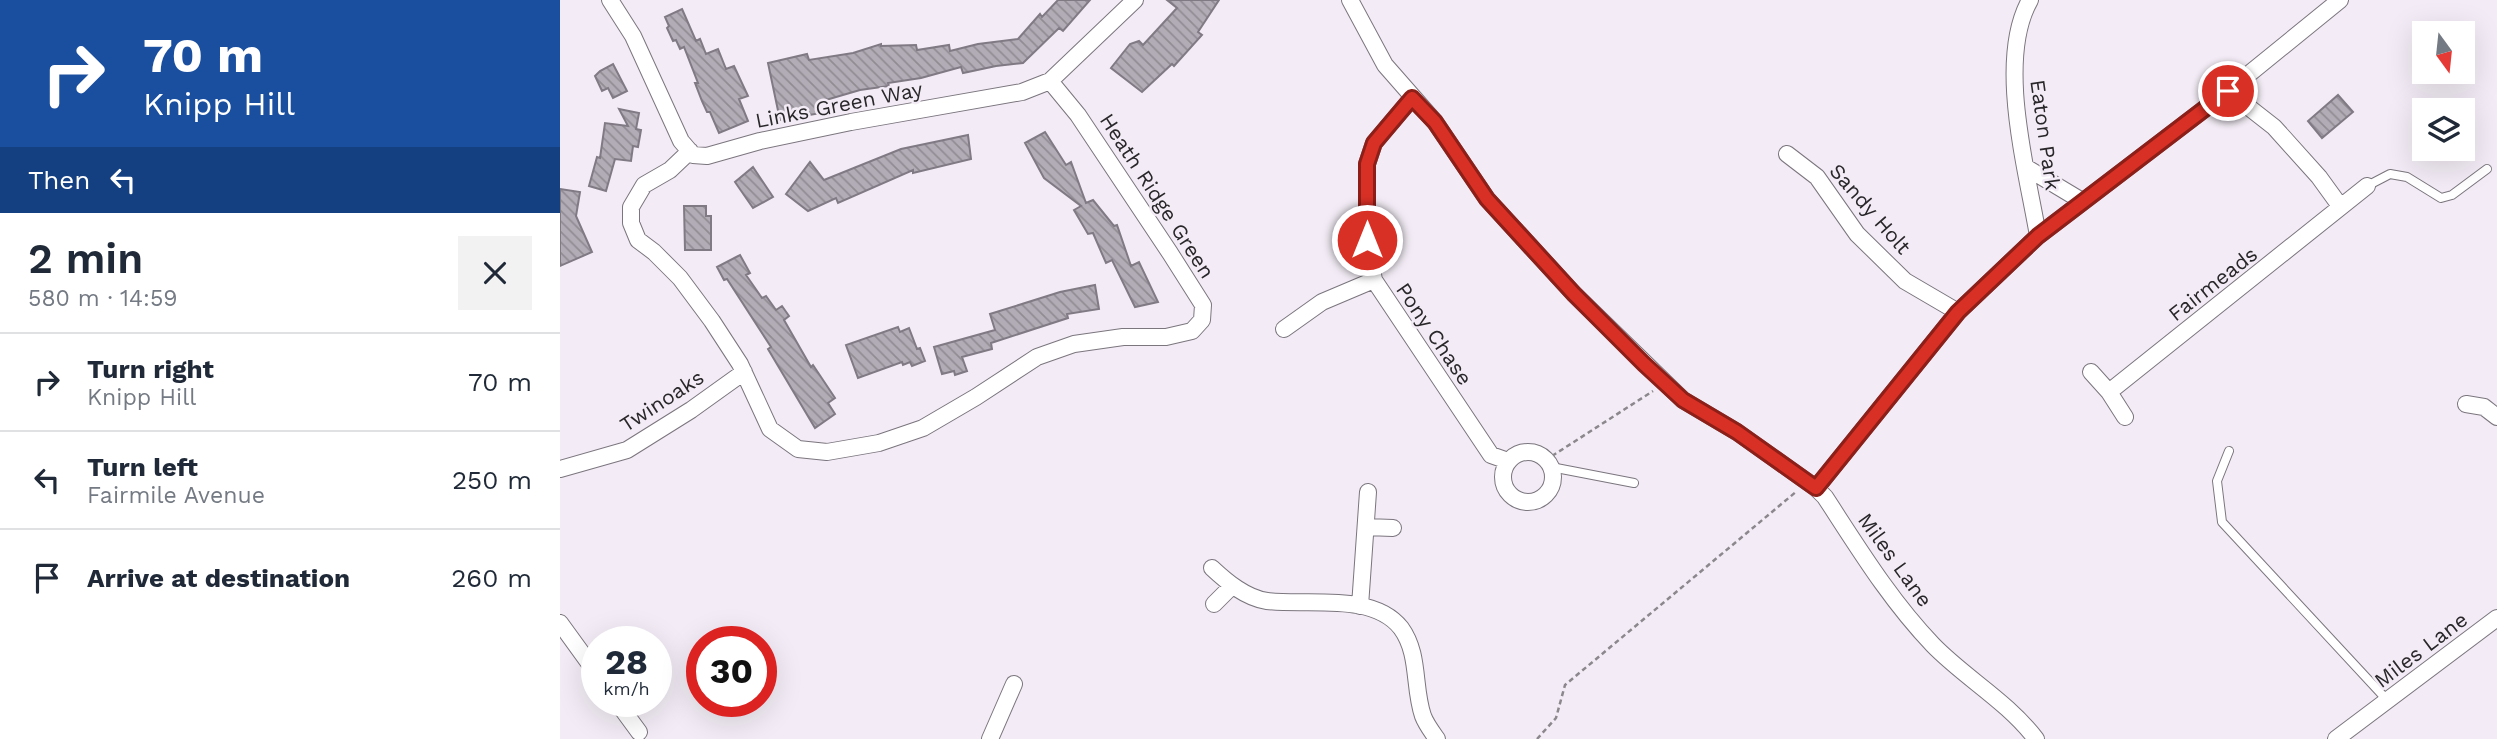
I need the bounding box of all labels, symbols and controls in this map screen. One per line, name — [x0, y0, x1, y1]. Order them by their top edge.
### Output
north arrow — [2412, 21, 2474, 84]
map controls — [2412, 21, 2475, 161]
text: 70 m — [143, 26, 263, 84]
icon: right — [28, 28, 119, 119]
pin — [2198, 61, 2258, 121]
icon: arrive — [2209, 72, 2247, 110]
street label: Links Green Way — [753, 76, 925, 133]
street label: Eaton Park — [2025, 78, 2066, 192]
text: Knipp Hill — [143, 85, 295, 123]
button: layers — [2412, 98, 2475, 161]
street label: Heath Ridge Green — [1095, 109, 1220, 283]
street label: Sandy Holt — [1824, 158, 1916, 259]
icon: left — [104, 161, 142, 199]
text: Then — [28, 165, 90, 195]
position arrow — [1330, 203, 1404, 277]
text: 2 min — [28, 234, 143, 283]
button: close — [458, 236, 532, 310]
street label: Fairmeads — [2163, 241, 2262, 326]
street label: Pony Chase — [1391, 278, 1478, 390]
text: 580 m · 14:59 — [28, 285, 177, 312]
text: Turn right — [87, 354, 214, 384]
icon: right — [28, 363, 66, 401]
street label: Twinoaks — [615, 364, 708, 437]
text: 70 m — [468, 367, 532, 397]
text: Knipp Hill — [87, 384, 196, 411]
text: Turn left — [87, 452, 198, 482]
icon: left — [28, 461, 66, 499]
text: 250 m — [452, 465, 532, 495]
text: Fairmile Avenue — [87, 482, 265, 509]
street label: Miles Lane — [1853, 508, 1938, 611]
icon: arrive — [28, 559, 66, 597]
text: Arrive at destination — [87, 563, 350, 593]
text: 260 m — [451, 563, 532, 593]
street label: Miles Lane — [2369, 607, 2472, 693]
speed limit sign: 30 — [686, 626, 777, 717]
text: 28 — [605, 641, 648, 683]
text: km/h — [603, 678, 650, 699]

